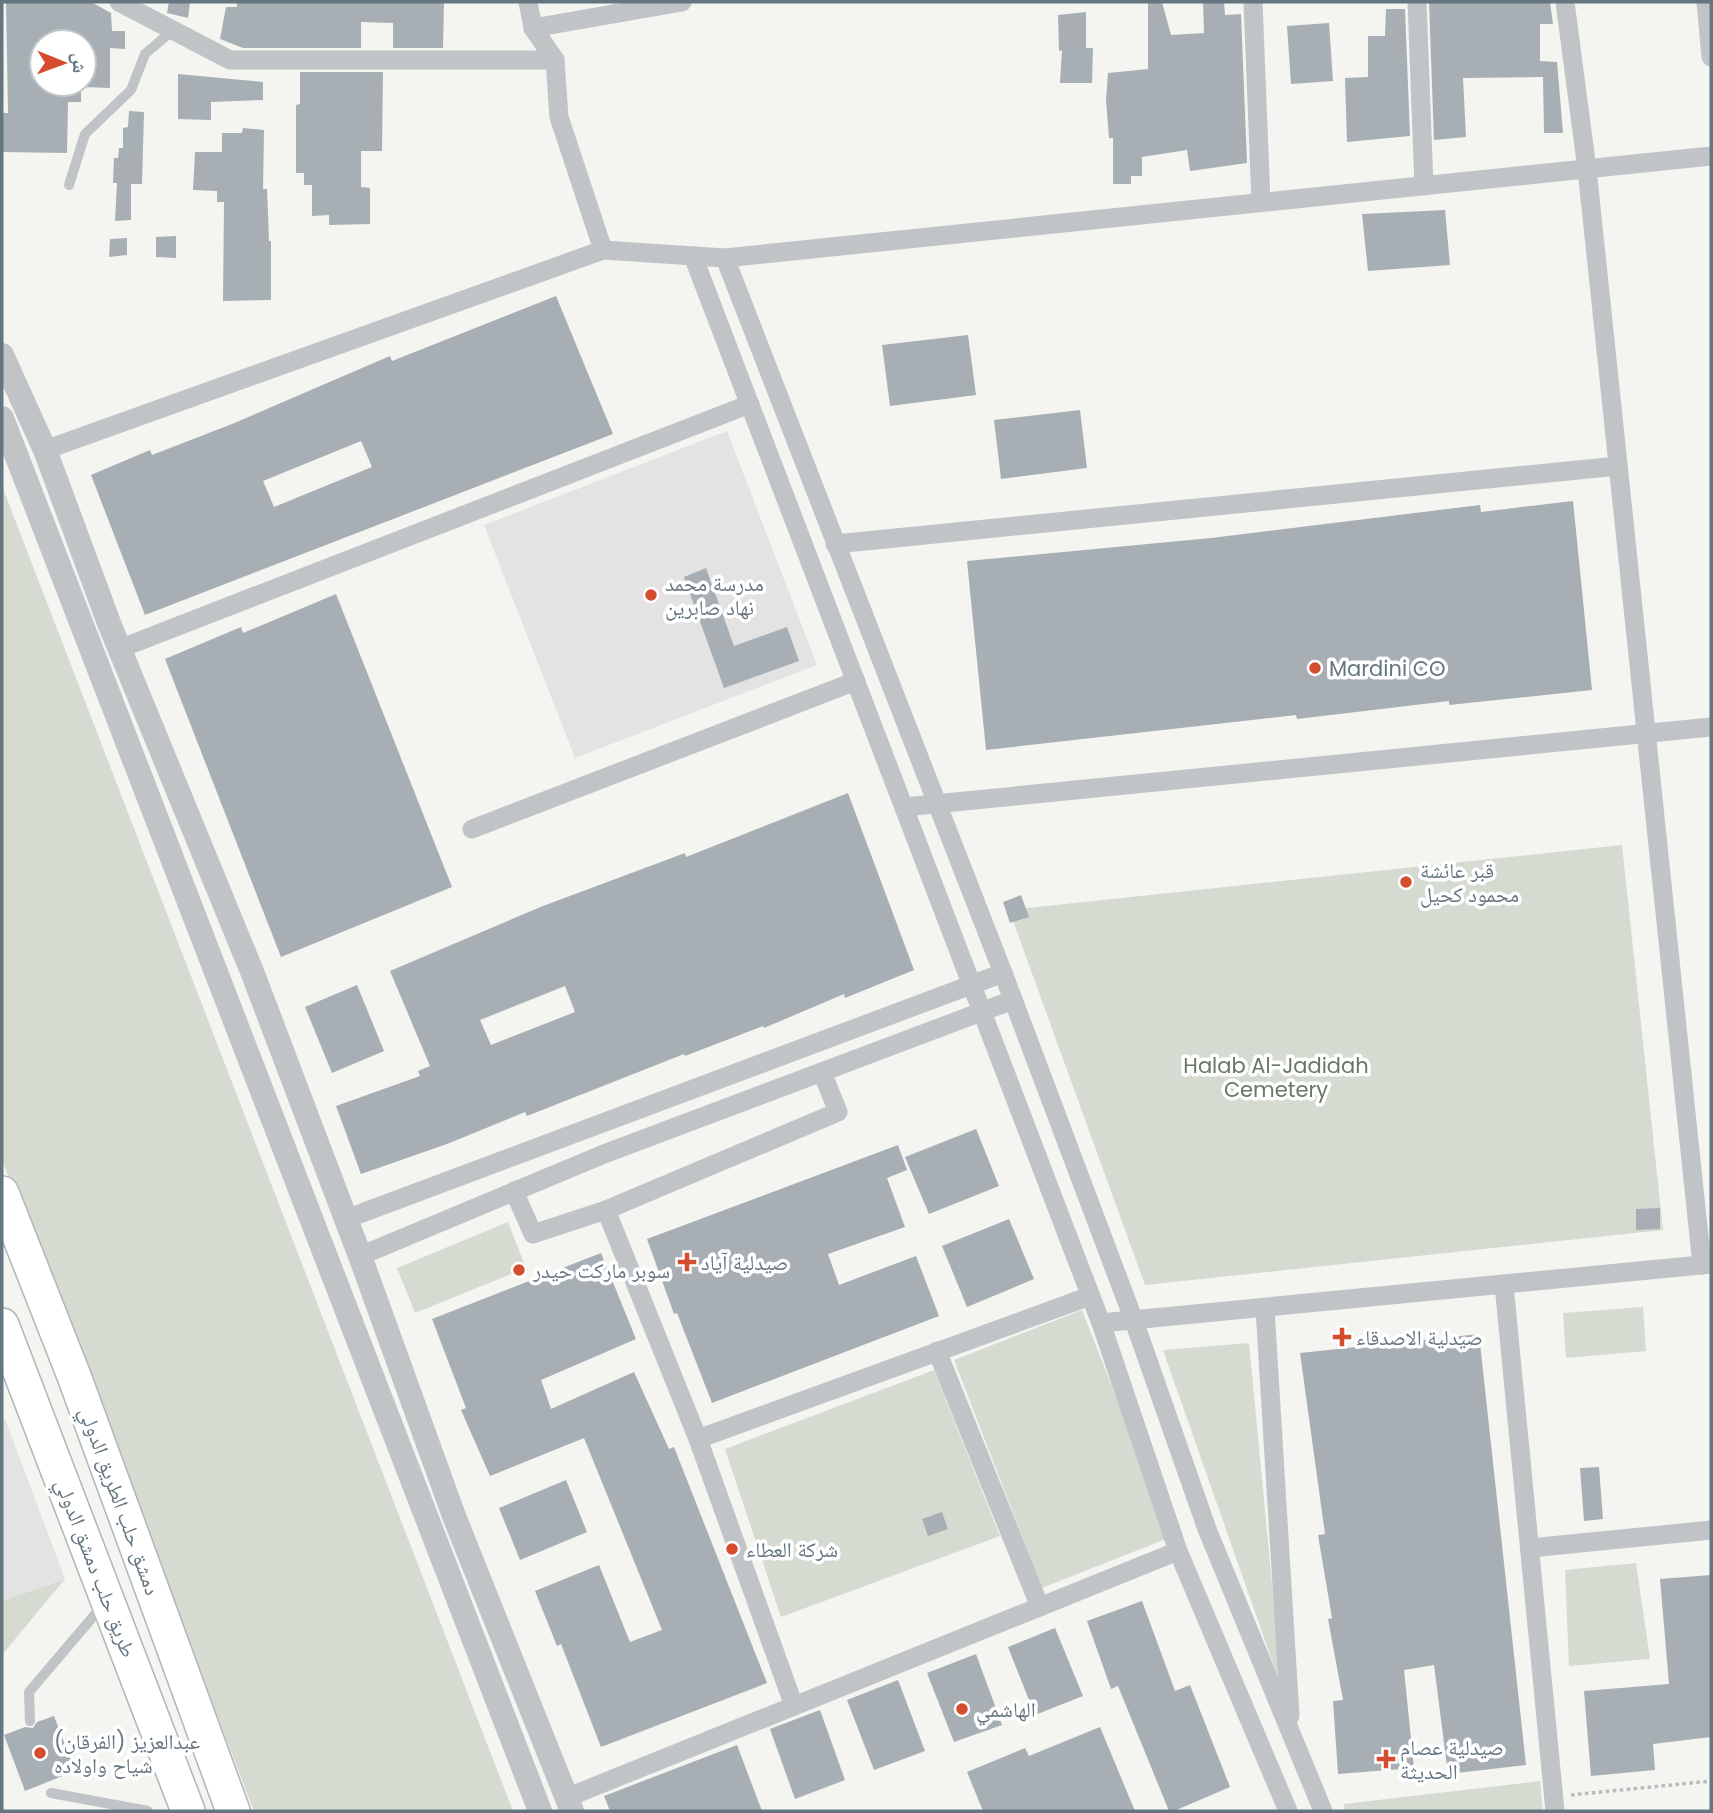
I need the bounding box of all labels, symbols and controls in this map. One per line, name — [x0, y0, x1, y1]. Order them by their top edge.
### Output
north arrow — [28, 28, 98, 98]
text: ش — [66, 53, 93, 74]
place label: مدرسة محمد نهاد صابرين — [665, 569, 764, 622]
marker: مدرسة محمد نهاد صابرين — [643, 587, 659, 603]
place label: Mardini CO — [1329, 654, 1445, 683]
marker: Mardini CO — [1307, 660, 1323, 676]
place label: قبر عائشة محمود كحيل — [1420, 856, 1519, 909]
marker: قبر عائشة محمود كحيل — [1398, 874, 1414, 890]
park label: Halab Al-Jadidah Cemetery — [1183, 1051, 1369, 1104]
place label: صيدلية آياد — [701, 1248, 788, 1277]
marker: صيدلية آياد — [679, 1254, 695, 1270]
place label: سوبر ماركت حيدر — [532, 1256, 670, 1285]
marker: سوبر ماركت حيدر — [511, 1262, 527, 1278]
place label: صيدلية الاصدقاء — [1356, 1323, 1483, 1352]
marker: صيدلية الاصدقاء — [1334, 1329, 1350, 1345]
street label: دمشق حلب الطريق الدولي — [70, 1403, 168, 1600]
street label: طريق حلب دمشق الدولي — [46, 1474, 143, 1662]
place label: شركة العطاء — [746, 1535, 838, 1564]
marker: شركة العطاء — [724, 1541, 740, 1557]
place label: الهاشمي — [976, 1695, 1036, 1726]
marker: الهاشمي — [954, 1701, 970, 1717]
place label: (الفرقان) عبدالعزيز شياح واولاده — [54, 1727, 201, 1780]
place label: صيدلية عصام الحديثة — [1400, 1733, 1504, 1786]
marker: (الفرقان) عبدالعزيز شياح واولاده — [32, 1745, 48, 1761]
marker: صيدلية عصام الحديثة — [1378, 1751, 1394, 1767]

